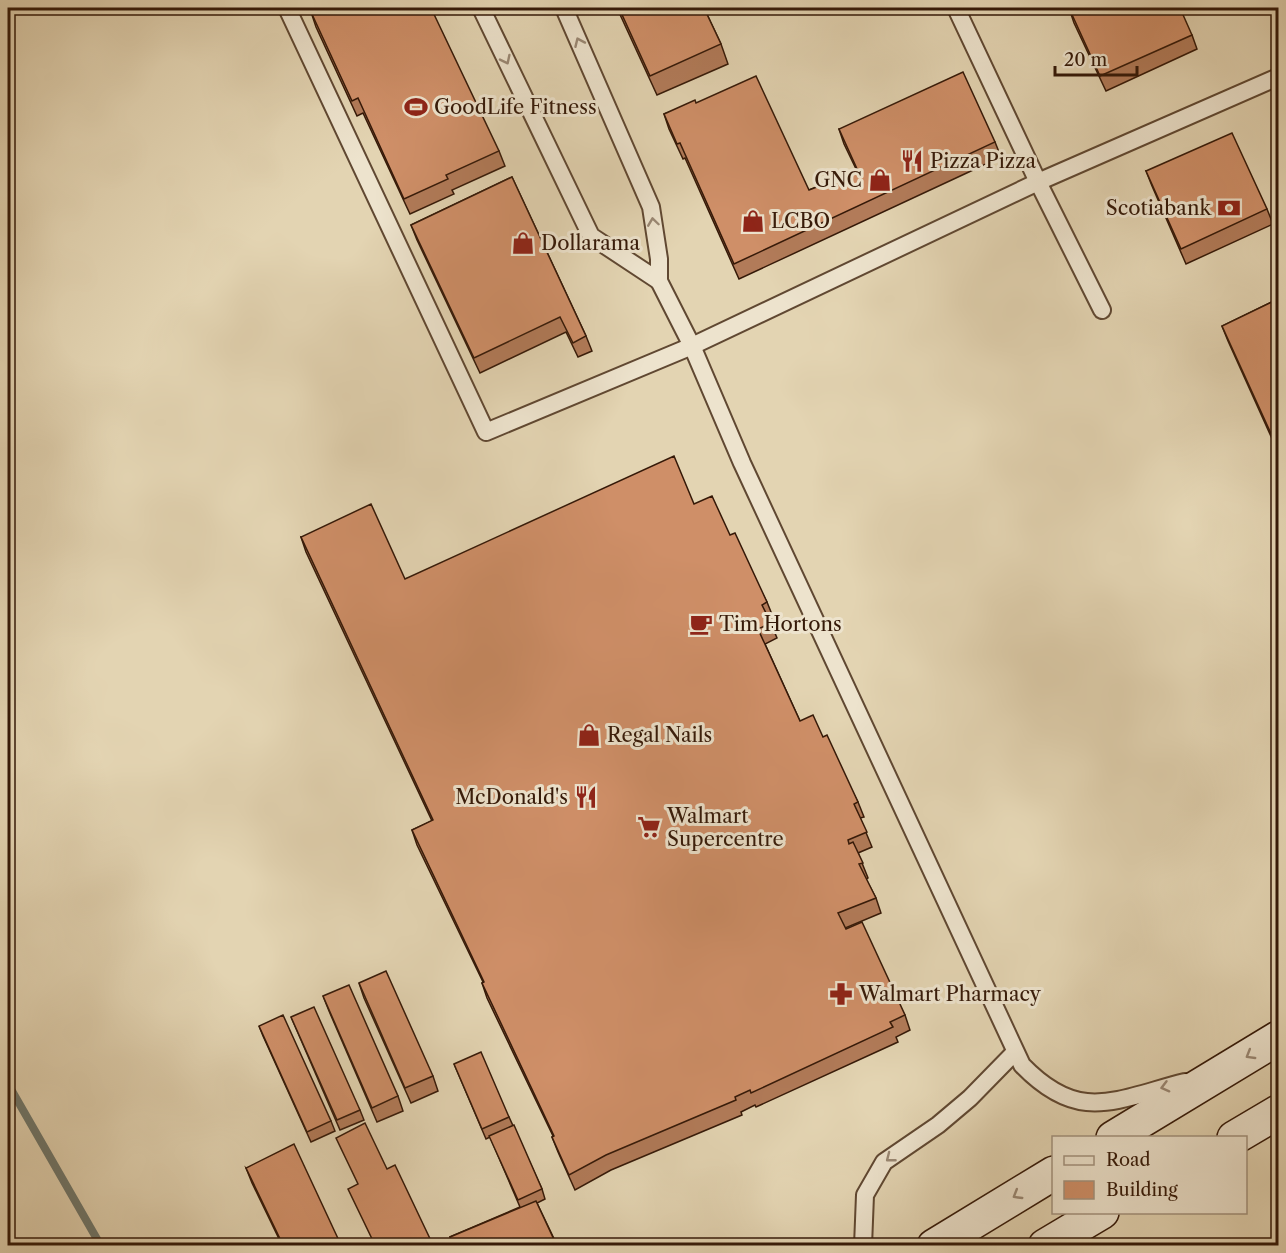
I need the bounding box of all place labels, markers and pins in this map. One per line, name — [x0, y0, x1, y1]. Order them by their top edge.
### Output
sports icon: GoodLife Fitness — [403, 94, 429, 120]
place label: GoodLife Fitness — [434, 95, 597, 119]
restaurant icon: Pizza Pizza — [899, 148, 925, 174]
place label: Pizza Pizza — [930, 149, 1036, 173]
shop icon: GNC — [867, 167, 893, 193]
place label: GNC — [814, 168, 862, 192]
bank icon: Scotiabank — [1216, 195, 1242, 221]
place label: Scotiabank — [1106, 196, 1212, 220]
shop icon: LCBO — [740, 208, 766, 234]
place label: LCBO — [771, 209, 830, 233]
shop icon: Dollarama — [510, 230, 536, 256]
place label: Dollarama — [541, 231, 640, 255]
cafe icon: Tim Hortons — [688, 611, 714, 637]
place label: Tim Hortons — [719, 612, 842, 636]
shop icon: Regal Nails — [576, 722, 602, 748]
place label: Regal Nails — [607, 723, 712, 747]
restaurant icon: McDonald's — [573, 784, 599, 810]
place label: McDonald's — [455, 785, 568, 809]
place label: Walmart Supercentre — [666, 804, 784, 851]
supermarket icon: Walmart Supercentre — [636, 814, 662, 840]
pharmacy icon: Walmart Pharmacy — [828, 981, 854, 1007]
place label: Walmart Pharmacy — [858, 982, 1042, 1006]

